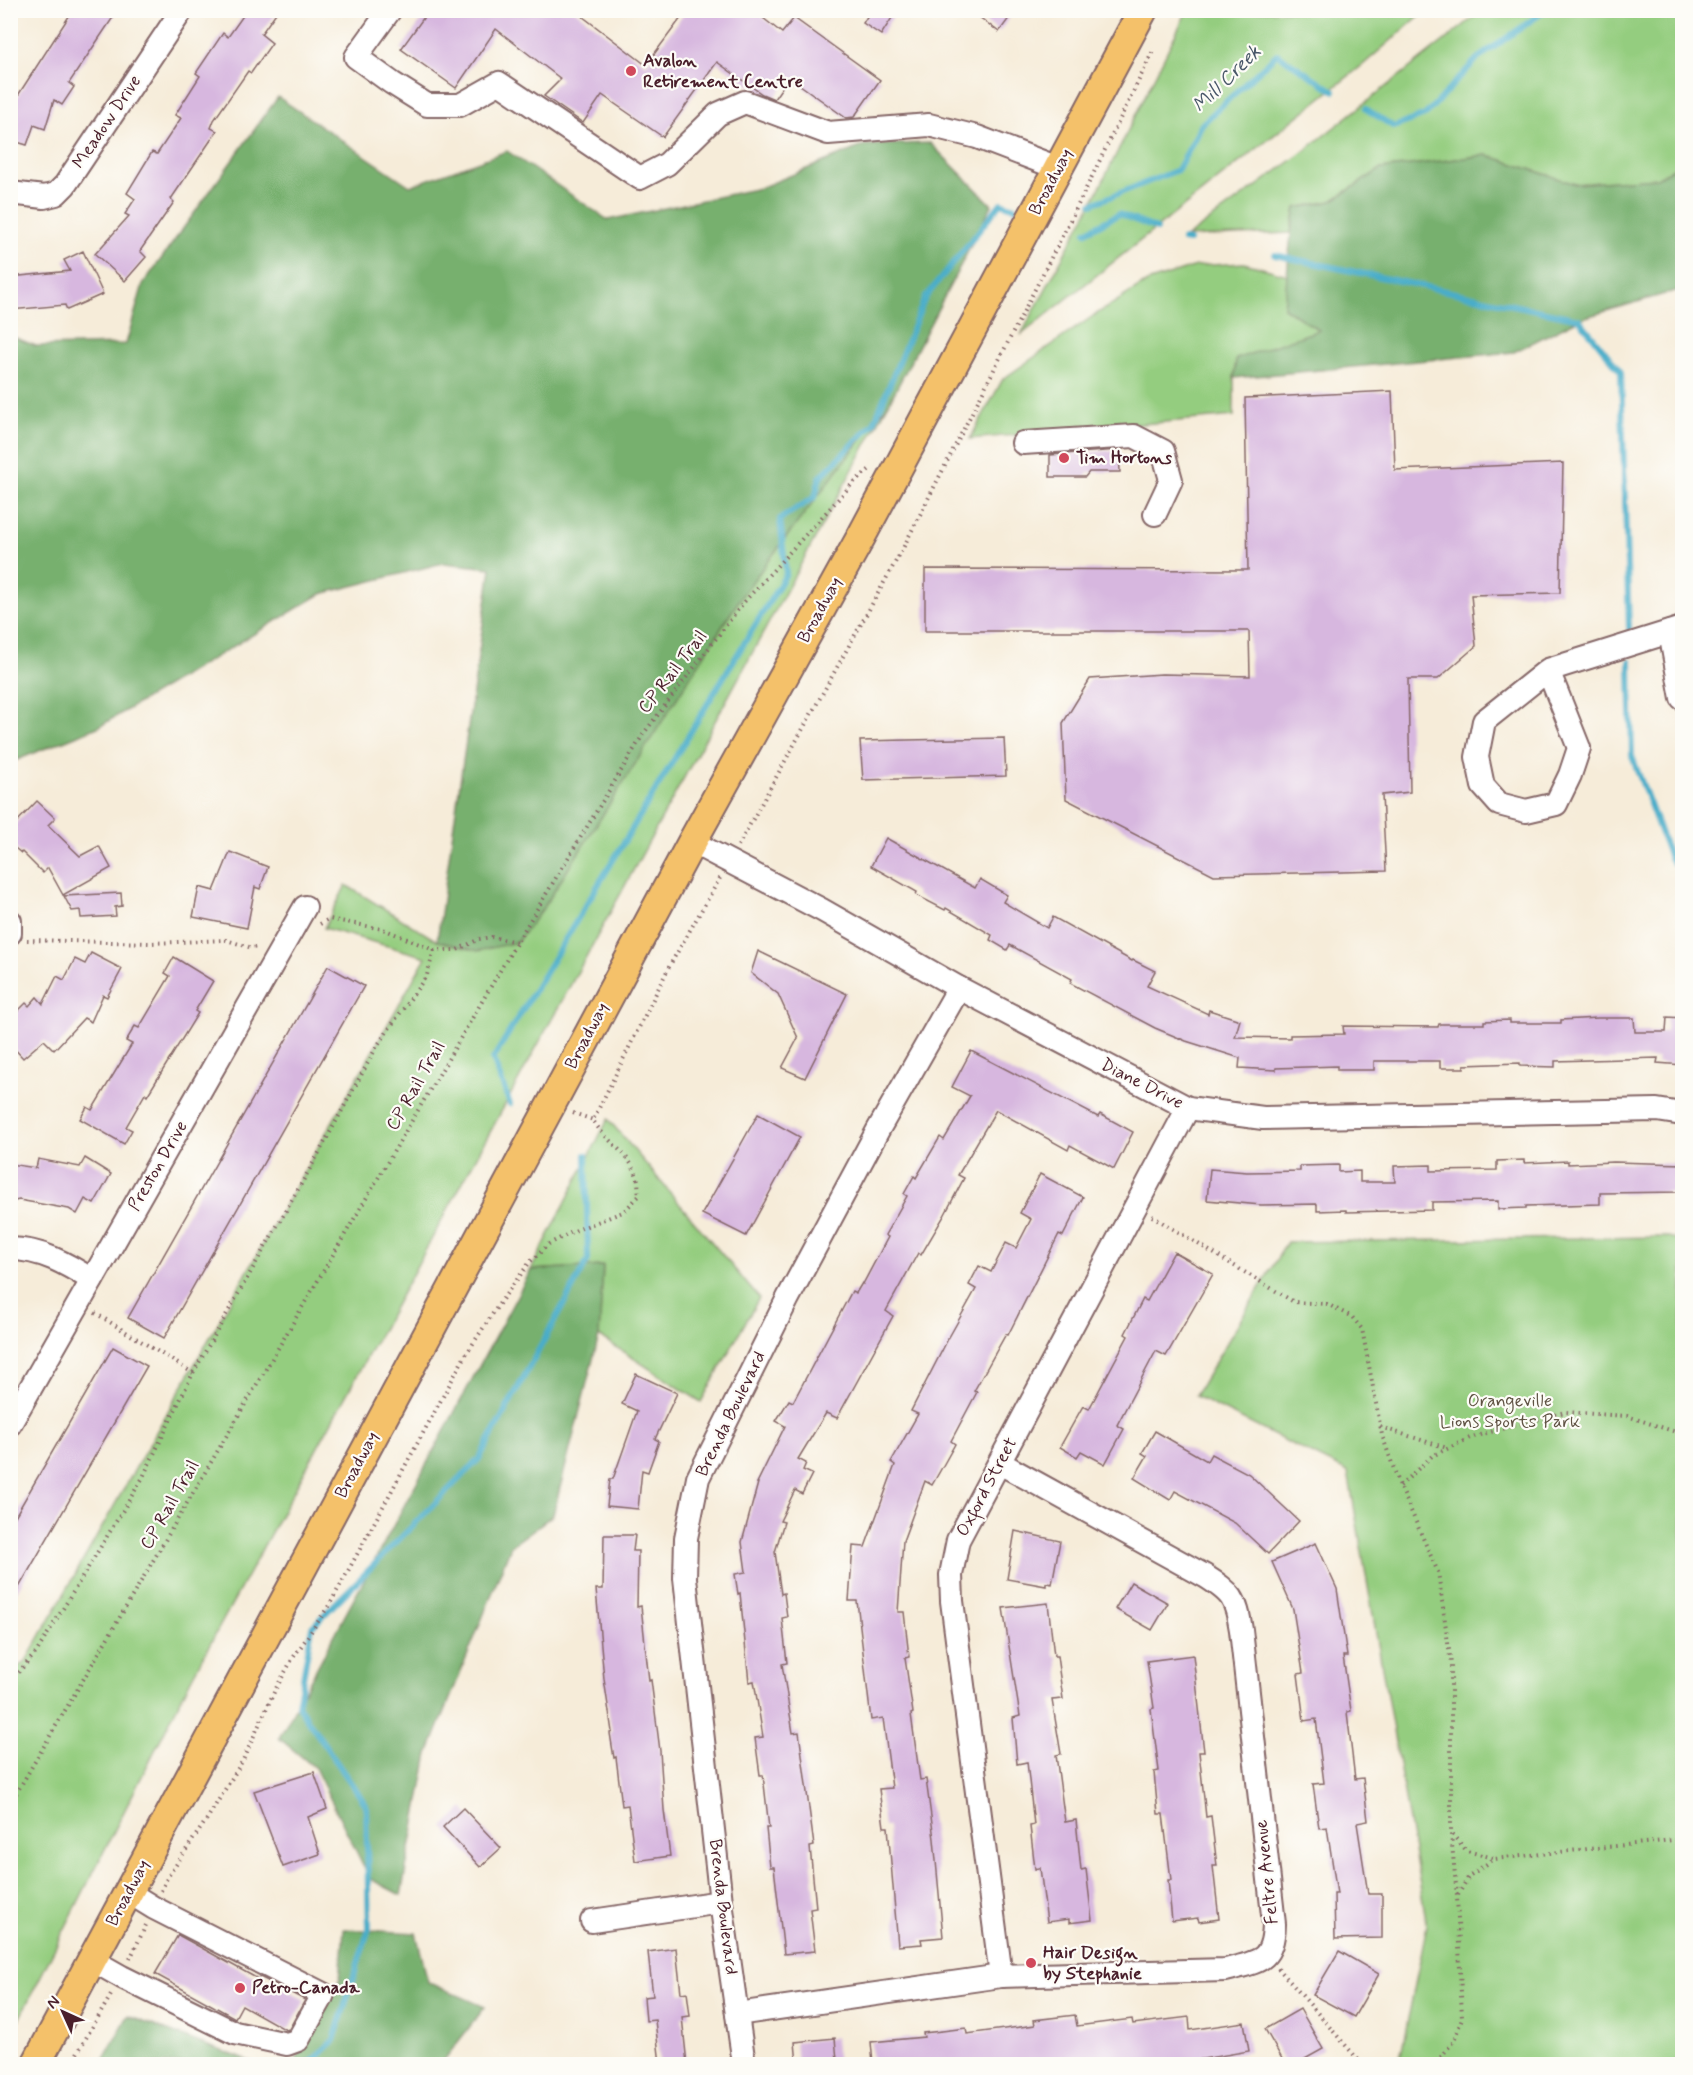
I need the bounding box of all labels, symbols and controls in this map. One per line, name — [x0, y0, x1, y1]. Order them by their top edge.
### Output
water label: Mill Creek — [1187, 39, 1267, 119]
place label: Avalon Retirement Centre — [643, 49, 803, 94]
marker: Avalon Retirement Centre — [624, 64, 638, 78]
street label: Meadow Drive — [67, 70, 147, 174]
street label: Broadway — [1023, 145, 1079, 219]
place label: Tim Hortons — [1076, 446, 1172, 470]
marker: Tim Hortons — [1057, 451, 1071, 465]
street label: Broadway — [792, 573, 848, 647]
street label: CP Rail Trail — [633, 625, 713, 719]
street label: Broadway — [559, 999, 615, 1073]
street label: CP Rail Trail — [381, 1037, 451, 1135]
street label: Diane Drive — [1097, 1053, 1187, 1115]
street label: Preston Drive — [122, 1117, 194, 1215]
street label: Brenda Boulevard — [690, 1347, 772, 1481]
park label: Orangeville Lions Sports Park — [1440, 1389, 1580, 1434]
street label: Broadway — [329, 1428, 385, 1502]
street label: Oxford Street — [951, 1433, 1025, 1542]
street label: CP Rail Trail — [135, 1456, 205, 1554]
street label: Feltre Avenue — [1250, 1818, 1284, 1926]
street label: Brenda Boulevard — [703, 1838, 743, 1976]
street label: Broadway — [100, 1856, 156, 1930]
place label: Hair Design by Stephanie — [1043, 1941, 1142, 1986]
marker: Hair Design by Stephanie — [1024, 1956, 1038, 1970]
place label: Petro-Canada — [252, 1976, 361, 2000]
marker: Petro-Canada — [233, 1981, 247, 1995]
north arrow — [33, 1982, 93, 2042]
text: N — [42, 1991, 65, 2014]

